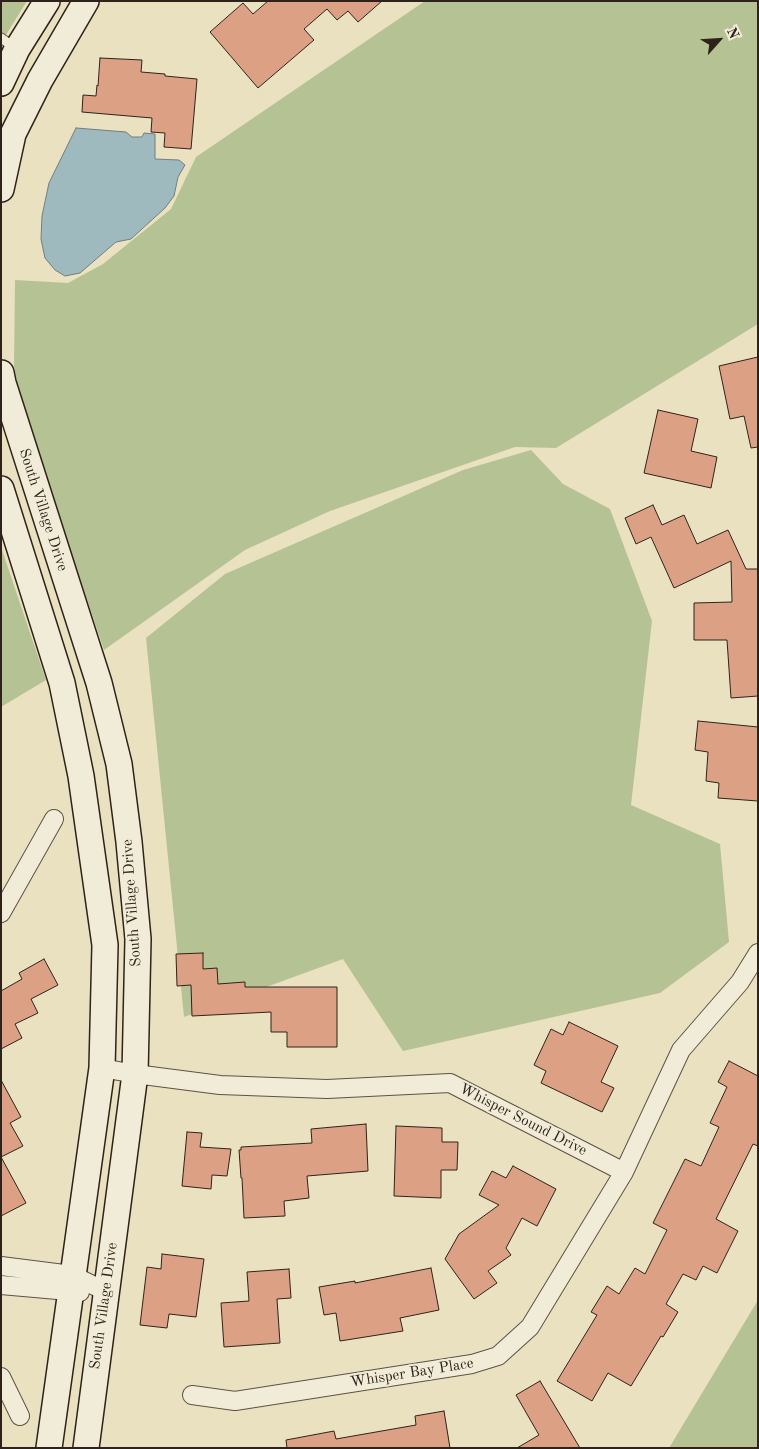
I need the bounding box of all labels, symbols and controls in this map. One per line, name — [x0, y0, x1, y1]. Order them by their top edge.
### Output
north arrow — [694, 15, 744, 65]
text: N — [724, 26, 741, 41]
street label: South Village Drive — [15, 446, 71, 574]
street label: South Village Drive — [119, 838, 145, 968]
street label: Whisper Sound Drive — [456, 1080, 590, 1160]
street label: South Village Drive — [86, 1241, 122, 1371]
street label: Whisper Bay Place — [349, 1354, 475, 1392]

